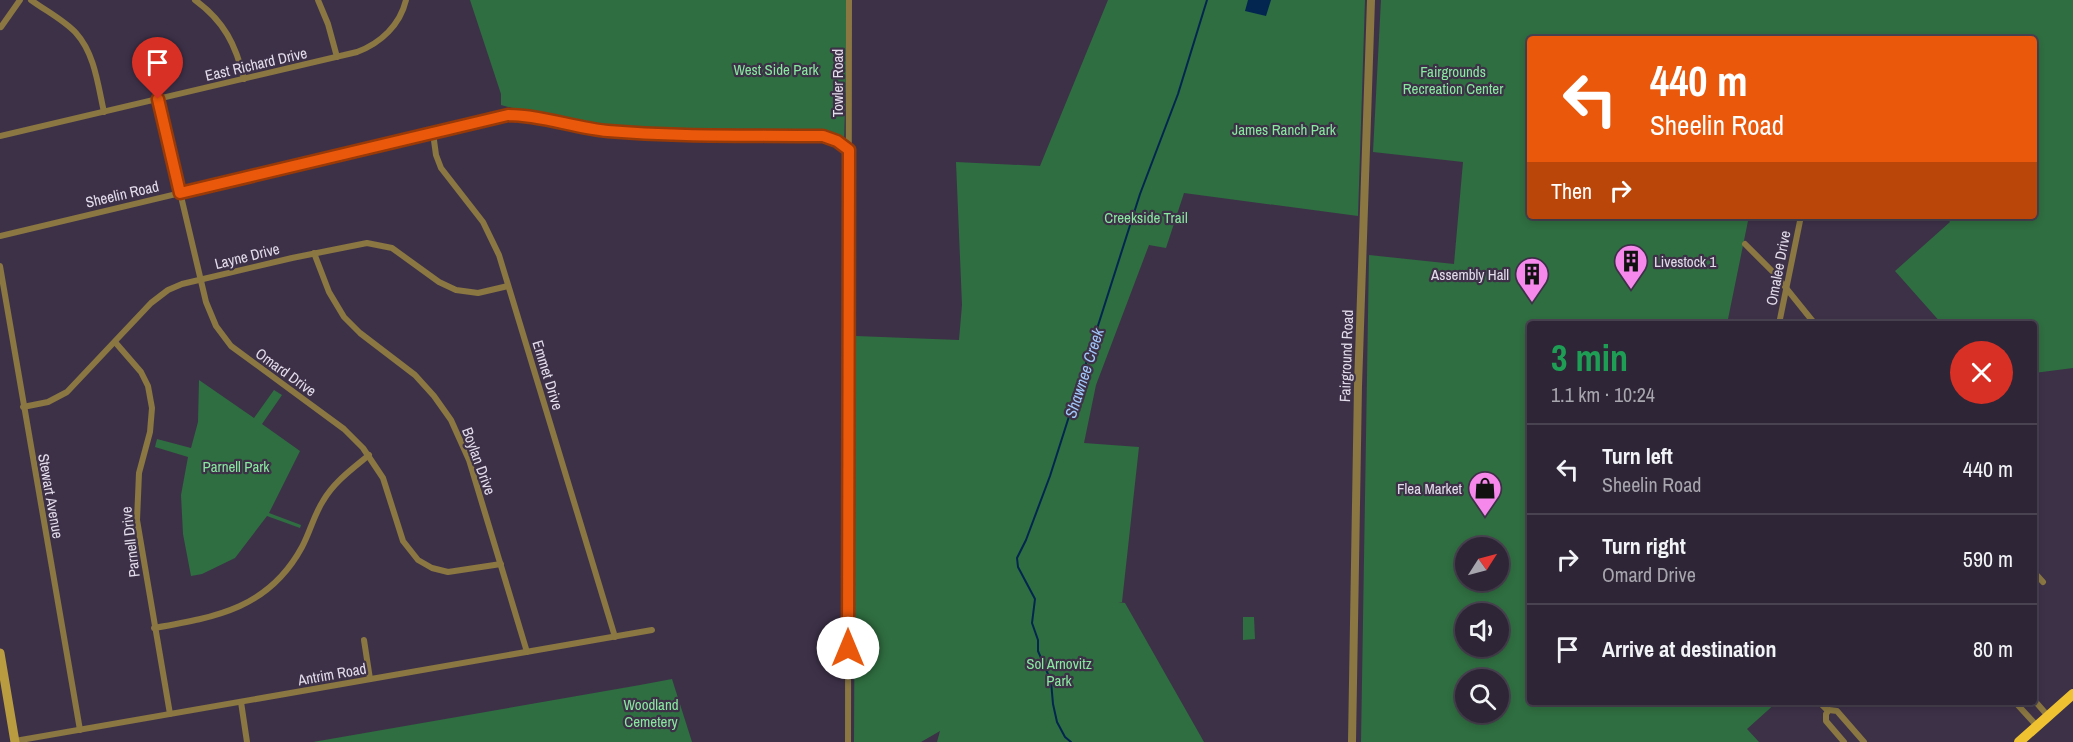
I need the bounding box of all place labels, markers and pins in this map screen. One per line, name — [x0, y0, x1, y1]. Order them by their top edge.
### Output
pin — [132, 37, 183, 99]
building icon: Livestock 1 — [1613, 243, 1649, 290]
place label: Livestock 1 — [1654, 251, 1716, 272]
building icon: Assembly Hall — [1514, 256, 1550, 303]
place label: Assembly Hall — [1430, 264, 1509, 285]
shop icon: Flea Market — [1467, 470, 1503, 517]
place label: Flea Market — [1397, 478, 1463, 499]

